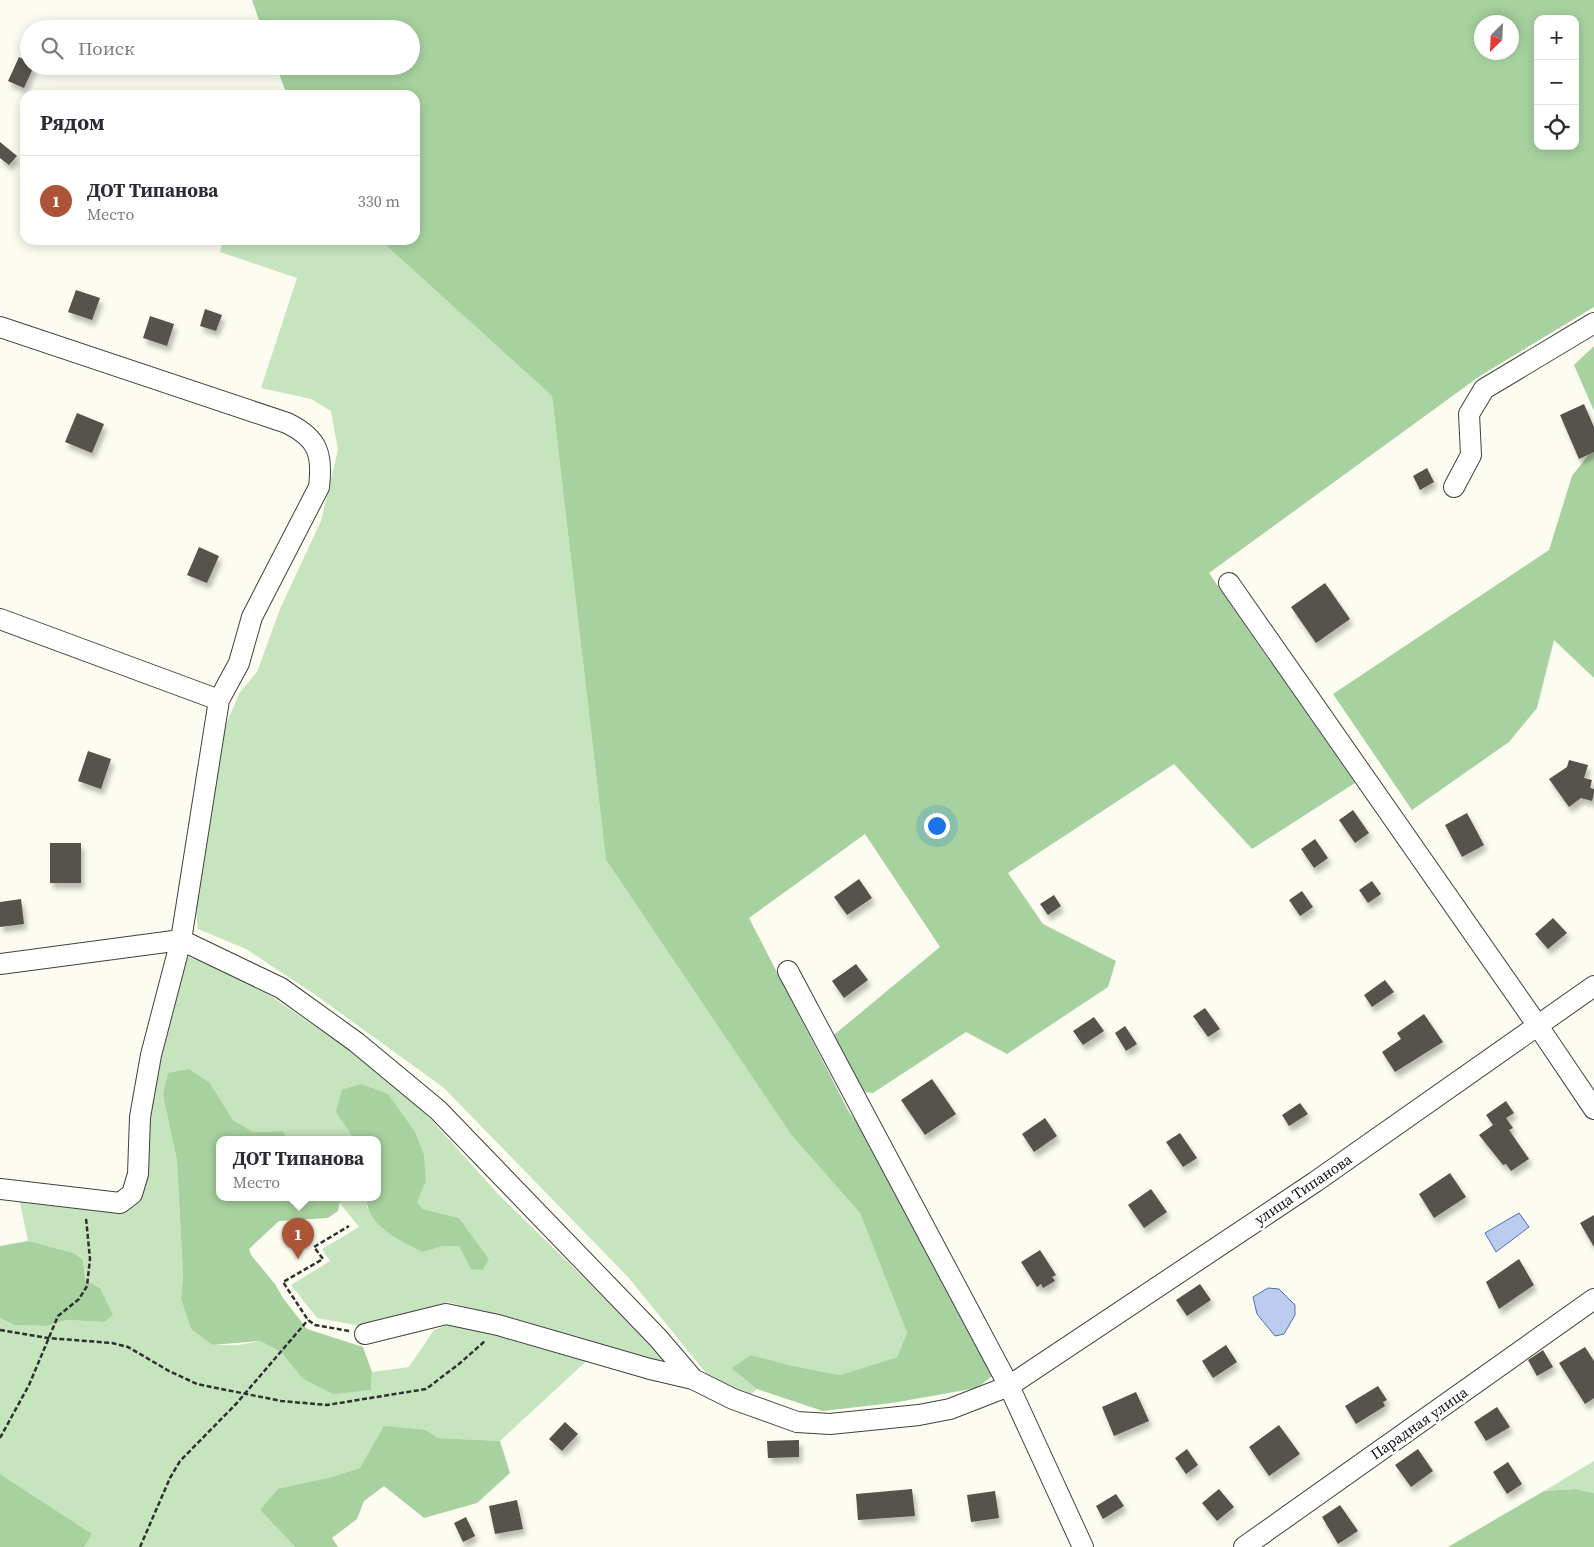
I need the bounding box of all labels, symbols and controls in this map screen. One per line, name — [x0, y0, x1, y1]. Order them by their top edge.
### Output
north arrow — [1474, 15, 1519, 60]
map controls — [1534, 15, 1579, 150]
button: + — [1534, 15, 1579, 60]
search box — [20, 20, 420, 75]
icon: search — [38, 34, 66, 62]
text: Поиск — [78, 35, 135, 61]
button: − — [1534, 60, 1579, 105]
button: locate — [1534, 105, 1579, 150]
text: Рядом — [40, 108, 105, 137]
text: ДОТ Типанова — [87, 177, 218, 203]
text: 1 — [52, 190, 60, 212]
text: 330 m — [358, 190, 400, 212]
text: Место — [87, 203, 134, 225]
your location — [924, 813, 950, 839]
popup — [216, 1136, 381, 1201]
text: ДОТ Типанова — [233, 1145, 364, 1171]
street label: улица Типанова — [1250, 1148, 1356, 1229]
text: Место — [233, 1171, 280, 1193]
pin: 1 — [282, 1218, 314, 1259]
street label: Парадная улица — [1366, 1381, 1472, 1464]

